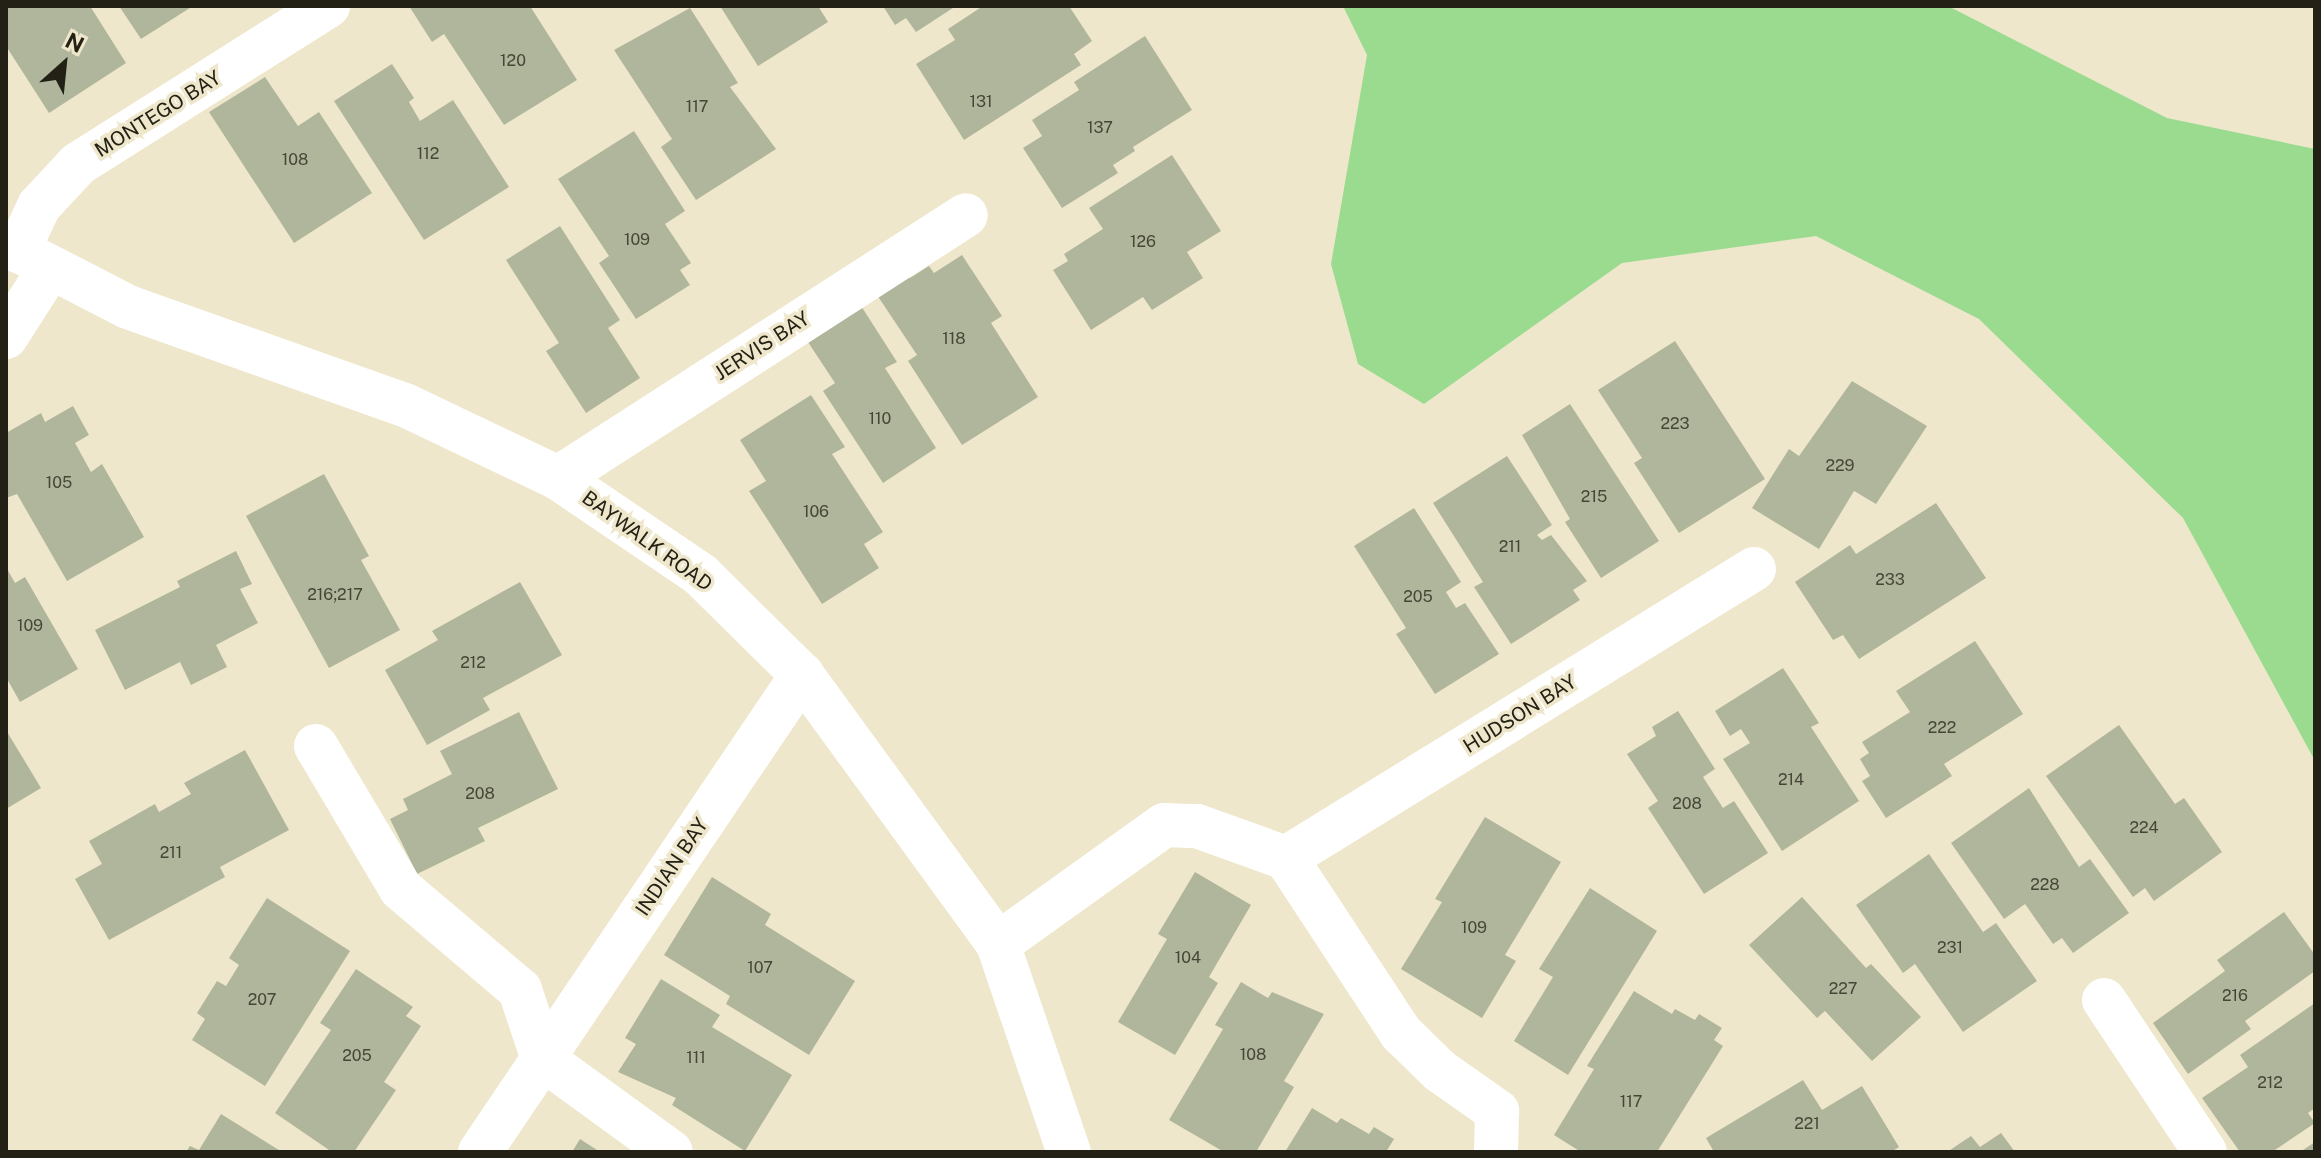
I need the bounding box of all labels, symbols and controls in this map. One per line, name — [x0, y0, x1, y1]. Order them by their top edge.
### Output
north arrow — [24, 24, 104, 104]
text: N — [61, 27, 88, 58]
house number: 120 — [500, 51, 526, 71]
street label: MONTEGO BAY — [91, 66, 225, 162]
house number: 131 — [969, 92, 993, 112]
house number: 117 — [686, 97, 708, 117]
house number: 137 — [1087, 118, 1113, 138]
house number: 112 — [417, 144, 439, 164]
house number: 108 — [282, 150, 308, 170]
house number: 109 — [624, 230, 650, 250]
house number: 126 — [1130, 232, 1156, 252]
street label: JERVIS BAY — [710, 306, 814, 386]
house number: 118 — [942, 329, 966, 349]
house number: 110 — [869, 409, 891, 429]
house number: 223 — [1660, 414, 1690, 434]
house number: 229 — [1825, 456, 1855, 476]
house number: 105 — [46, 473, 72, 493]
street label: BAYWALK ROAD — [577, 486, 717, 596]
house number: 215 — [1581, 487, 1607, 507]
house number: 106 — [803, 502, 829, 522]
house number: 211 — [1499, 537, 1521, 557]
house number: 233 — [1875, 570, 1905, 590]
house number: 216;217 — [307, 585, 363, 605]
house number: 205 — [1403, 587, 1433, 607]
house number: 109 — [17, 616, 43, 636]
house number: 212 — [460, 653, 486, 673]
street label: HUDSON BAY — [1459, 670, 1581, 758]
house number: 222 — [1928, 718, 1956, 738]
house number: 214 — [1778, 770, 1804, 790]
house number: 208 — [465, 784, 495, 804]
house number: 208 — [1672, 794, 1702, 814]
street label: INDIAN BAY — [631, 814, 713, 920]
house number: 224 — [2129, 818, 2159, 838]
house number: 211 — [160, 843, 182, 863]
house number: 228 — [2030, 875, 2060, 895]
house number: 109 — [1461, 918, 1487, 938]
house number: 231 — [1937, 938, 1963, 958]
house number: 104 — [1175, 948, 1201, 968]
house number: 107 — [747, 958, 773, 978]
house number: 227 — [1829, 979, 1857, 999]
house number: 216 — [2222, 986, 2248, 1006]
house number: 207 — [248, 990, 276, 1010]
house number: 108 — [1240, 1045, 1266, 1065]
house number: 205 — [342, 1046, 372, 1066]
house number: 111 — [686, 1048, 706, 1068]
house number: 212 — [2257, 1073, 2283, 1093]
house number: 117 — [1620, 1092, 1642, 1112]
house number: 221 — [1794, 1114, 1820, 1134]

